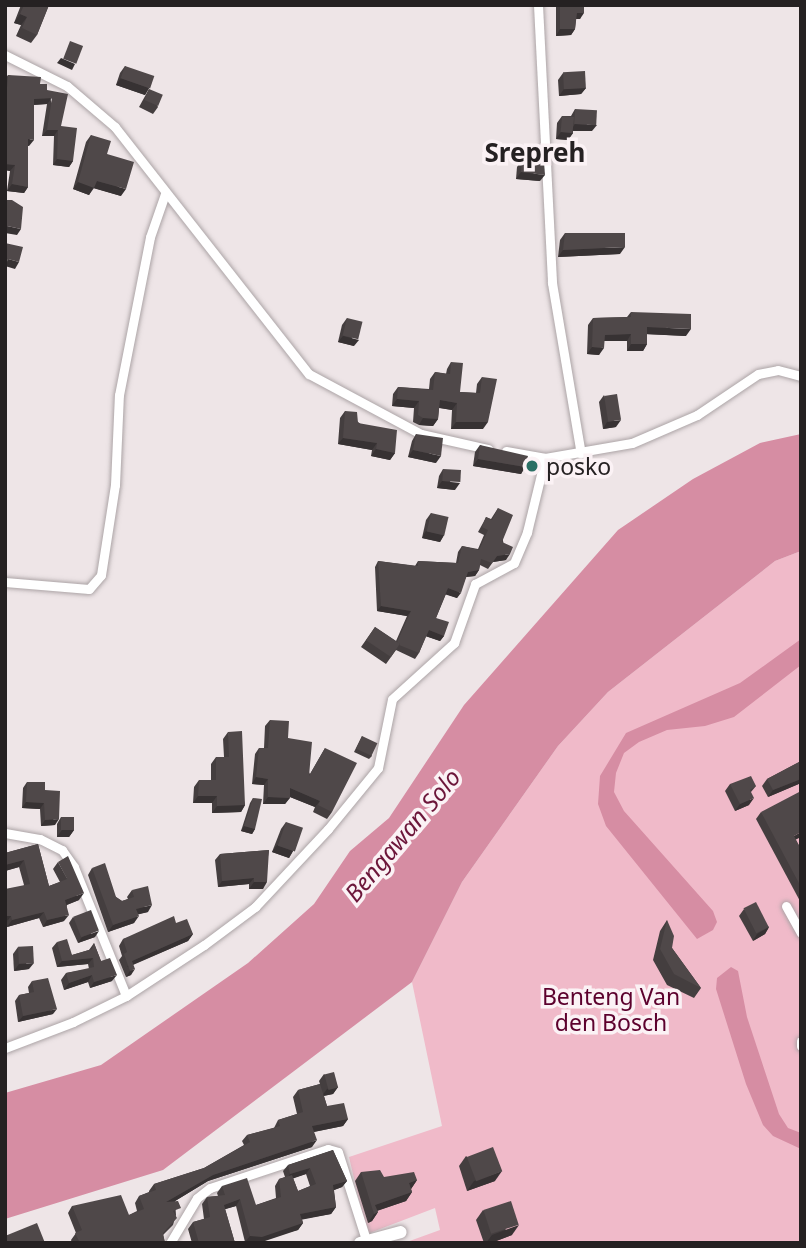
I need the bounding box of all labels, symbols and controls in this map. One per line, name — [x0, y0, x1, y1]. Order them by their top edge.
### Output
district label: Srepreh — [485, 137, 585, 169]
place label: posko — [546, 452, 611, 480]
marker: posko — [524, 458, 540, 474]
water label: Bengawan Solo — [338, 763, 466, 907]
park label: Benteng Van den Bosch — [542, 982, 680, 1036]

